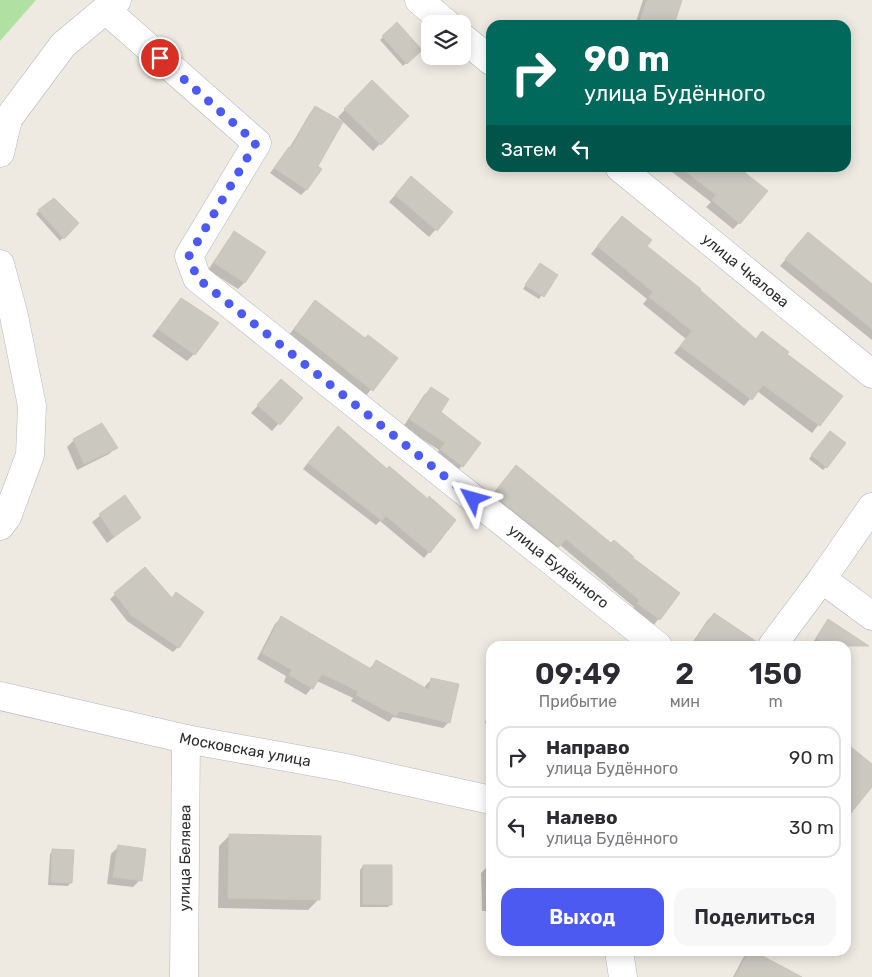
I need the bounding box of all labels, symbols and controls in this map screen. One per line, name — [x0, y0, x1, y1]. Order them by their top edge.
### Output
map controls — [421, 15, 471, 65]
button: layers — [421, 15, 471, 65]
pin — [139, 37, 181, 79]
text: 90 m — [584, 38, 670, 80]
icon: right — [501, 40, 566, 105]
icon: arrive — [146, 44, 174, 72]
text: улица Будённого — [584, 80, 766, 107]
icon: left — [567, 135, 595, 163]
text: Затем — [501, 138, 557, 161]
street label: улица Чкалова — [698, 230, 793, 311]
position arrow — [446, 472, 498, 524]
street label: улица Будённого — [504, 521, 612, 612]
text: 09:49 — [535, 656, 621, 692]
text: 2 — [675, 656, 694, 692]
text: 150 — [749, 656, 802, 692]
text: Прибытие — [539, 692, 617, 711]
text: мин — [670, 692, 700, 711]
text: m — [768, 692, 783, 711]
street label: Московская улица — [178, 729, 312, 770]
text: Направо — [546, 736, 630, 759]
icon: right — [503, 743, 531, 771]
text: 90 m — [789, 746, 834, 769]
text: улица Будённого — [546, 759, 678, 778]
street label: улица Беляева — [176, 805, 194, 911]
text: Налево — [546, 806, 618, 829]
icon: left — [503, 813, 531, 841]
text: 30 m — [789, 816, 834, 839]
text: улица Будённого — [546, 829, 678, 848]
button: Выход — [501, 888, 664, 946]
button: Поделиться — [674, 888, 836, 946]

